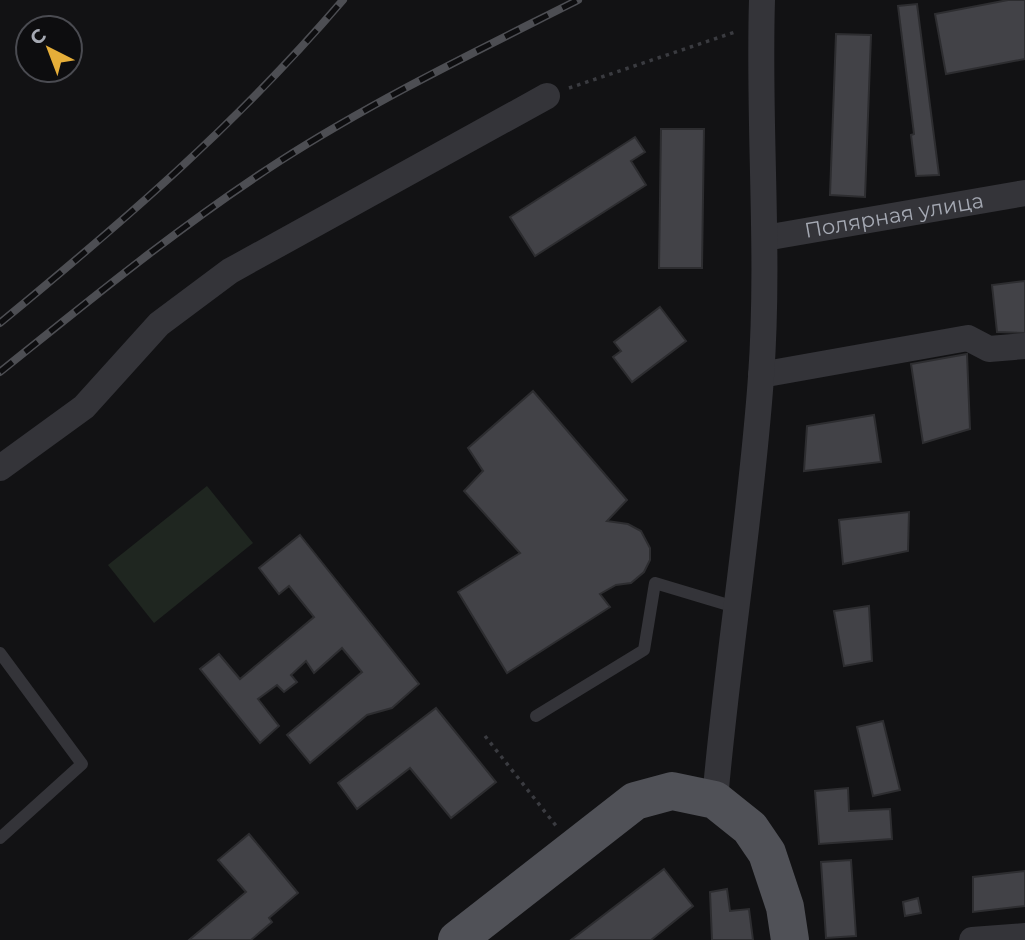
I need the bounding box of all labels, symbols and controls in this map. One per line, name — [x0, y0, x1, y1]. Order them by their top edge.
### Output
north arrow — [14, 14, 84, 84]
text: С — [25, 23, 51, 50]
street label: Полярная улица — [803, 187, 985, 243]

